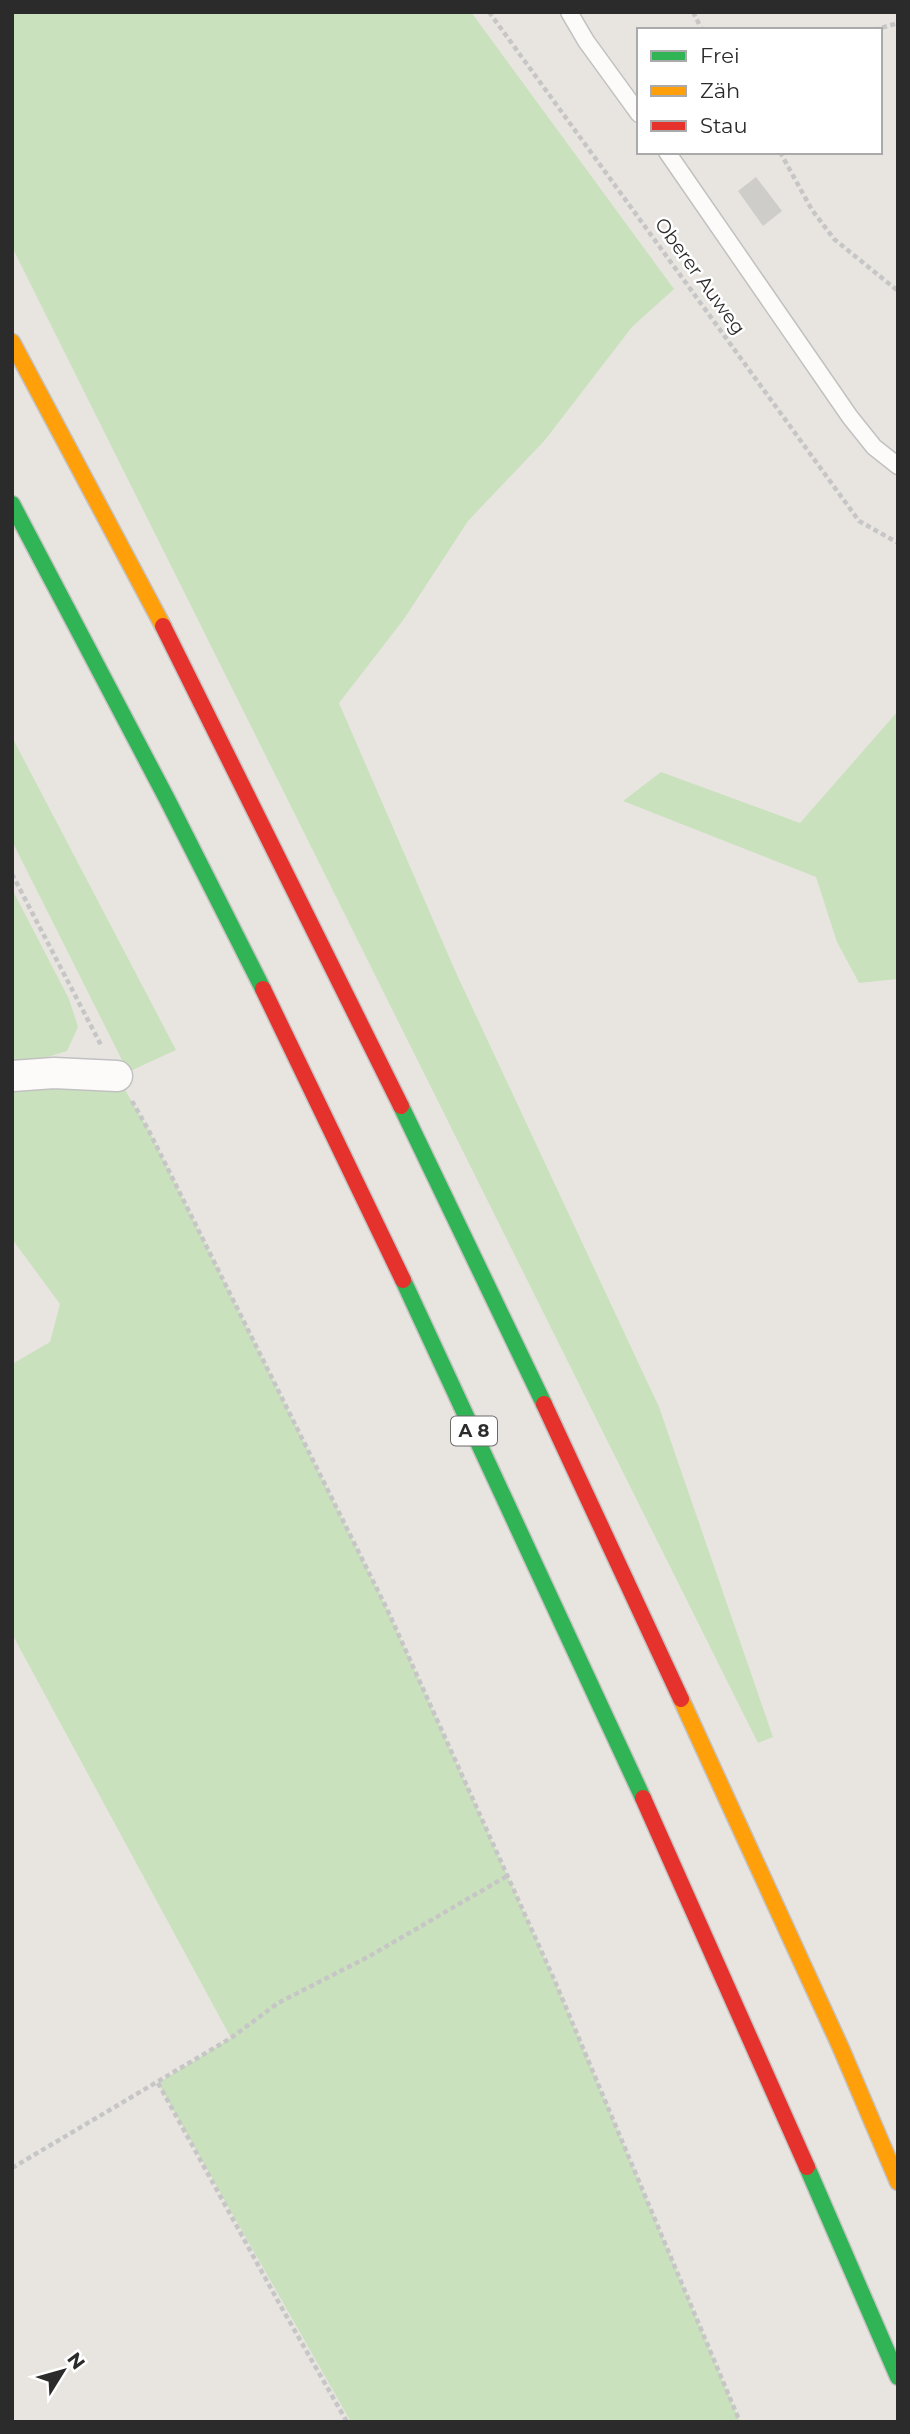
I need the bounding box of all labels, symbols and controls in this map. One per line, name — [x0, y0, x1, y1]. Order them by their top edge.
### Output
legend — [637, 28, 882, 154]
text: Frei — [700, 43, 740, 68]
text: Zäh — [700, 78, 740, 103]
text: Stau — [700, 113, 748, 138]
street label: Oberer Auweg — [650, 213, 750, 339]
road number: A 8 — [451, 1416, 497, 1446]
north arrow — [28, 2336, 98, 2406]
text: N — [62, 2348, 90, 2374]

